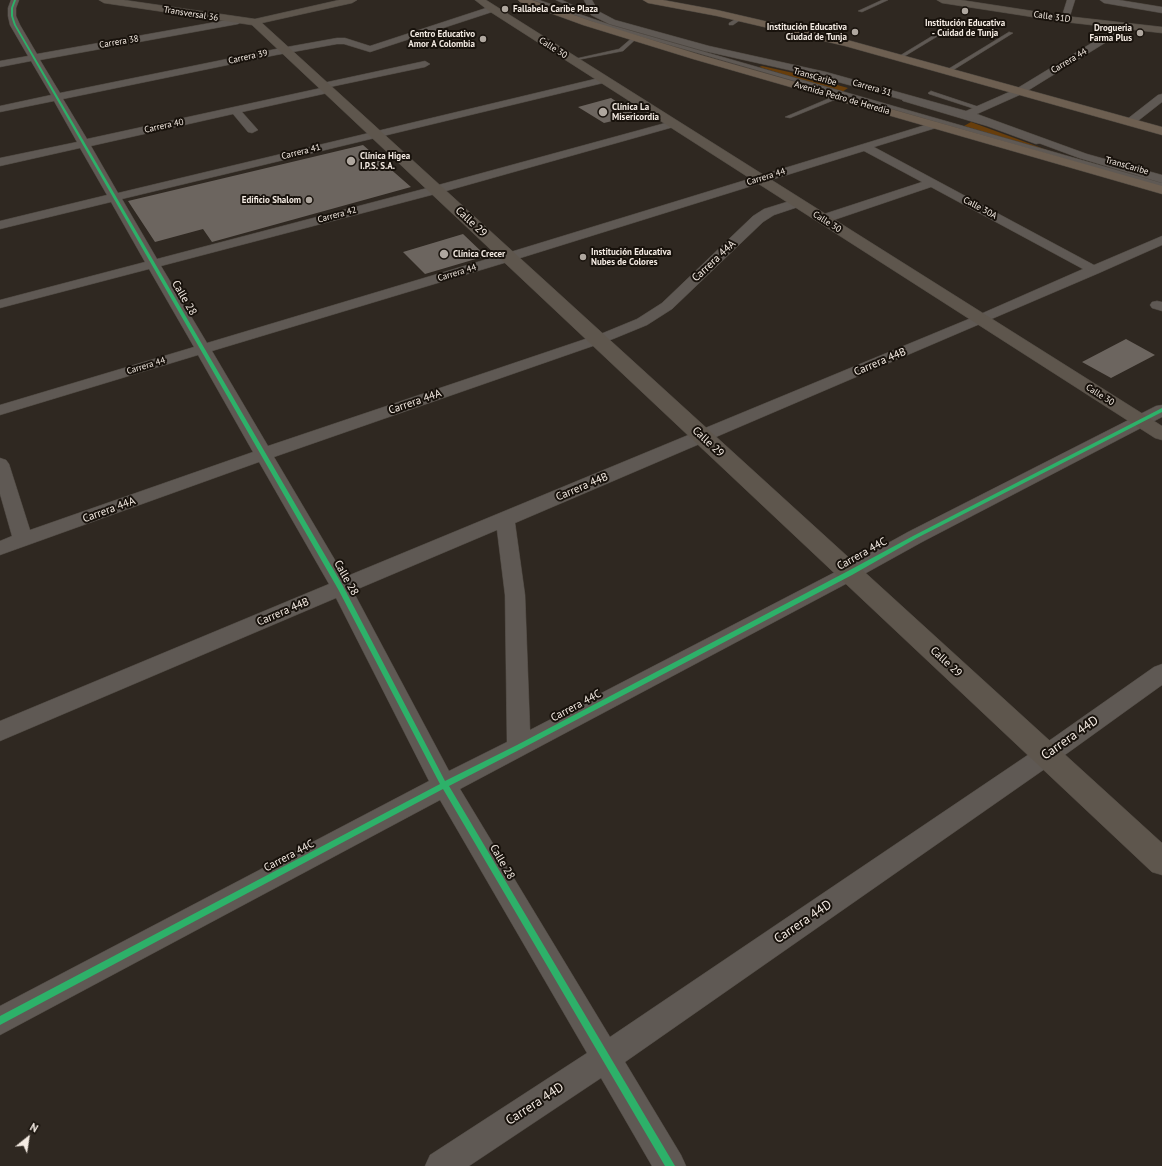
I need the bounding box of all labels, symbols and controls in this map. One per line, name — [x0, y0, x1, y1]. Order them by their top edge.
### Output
street label: Transversal 36 — [163, 4, 219, 24]
marker: Fallabela Caribe Plaza — [500, 4, 510, 14]
place label: Fallabela Caribe Plaza — [513, 4, 598, 14]
marker: Institución Educativa - Cuidad de Tunja — [960, 6, 970, 16]
street label: Calle 31D — [1033, 9, 1071, 25]
place label: Institución Educativa - Cuidad de Tunja — [925, 18, 1005, 39]
place label: Institución Educativa Ciudad de Tunja — [767, 22, 847, 43]
place label: Drogueria Farma Plus — [1089, 23, 1132, 44]
marker: Institución Educativa Ciudad de Tunja — [850, 27, 860, 37]
marker: Drogueria Farma Plus — [1135, 28, 1145, 38]
place label: Centro Educativo Amor A Colombia — [408, 29, 475, 50]
street label: Carrera 38 — [98, 33, 140, 51]
marker: Centro Educativo Amor A Colombia — [478, 34, 488, 44]
street label: Calle 30 — [537, 35, 569, 61]
street label: Carrera 44 — [1049, 46, 1089, 76]
street label: Carrera 39 — [227, 48, 269, 66]
street label: TransCaribe — [792, 66, 838, 88]
street label: Carrera 31 — [851, 77, 893, 99]
street label: Avenida Pedro de Heredia — [793, 79, 891, 117]
place label: Clínica La Misericordia — [612, 102, 659, 123]
marker: Clínica La Misericordia — [597, 106, 609, 118]
street label: Carrera 40 — [143, 117, 185, 135]
street label: Carrera 41 — [280, 142, 322, 162]
place label: Clínica Higea I.P.S. S.A. — [360, 151, 410, 172]
marker: Clínica Higea I.P.S. S.A. — [345, 155, 357, 167]
street label: TransCaribe — [1104, 155, 1150, 177]
street label: Carrera 44 — [745, 166, 787, 188]
place label: Edificio Shalom — [242, 195, 301, 205]
marker: Edificio Shalom — [304, 195, 314, 205]
street label: Calle 30A — [961, 195, 999, 221]
street label: Calle 29 — [452, 204, 490, 240]
street label: Carrera 42 — [316, 205, 358, 225]
street label: Calle 30 — [811, 209, 843, 235]
street label: Carrera 44A — [689, 237, 739, 285]
place label: Institución Educativa Nubes de Colores — [591, 247, 671, 268]
marker: Clínica Crecer — [438, 248, 450, 260]
place label: Clínica Crecer — [453, 249, 505, 259]
marker: Institución Educativa Nubes de Colores — [578, 252, 588, 262]
street label: Carrera 44 — [436, 262, 478, 284]
street label: Calle 28 — [169, 278, 199, 318]
street label: Carrera 44B — [852, 345, 908, 379]
street label: Carrera 44 — [125, 355, 167, 377]
street label: Calle 30 — [1084, 382, 1116, 408]
street label: Carrera 44A — [387, 387, 443, 417]
street label: Calle 29 — [689, 424, 727, 460]
street label: Carrera 44B — [554, 470, 610, 504]
street label: Carrera 44A — [81, 494, 137, 526]
street label: Carrera 44C — [835, 535, 889, 573]
street label: Calle 28 — [331, 558, 361, 598]
street label: Carrera 44B — [255, 595, 311, 629]
street label: Calle 29 — [927, 644, 965, 680]
street label: Carrera 44C — [549, 687, 603, 725]
street label: Carrera 44D — [1038, 713, 1102, 763]
street label: Carrera 44C — [262, 837, 316, 875]
street label: Calle 28 — [487, 842, 517, 882]
street label: Carrera 44D — [771, 897, 835, 947]
street label: Carrera 44D — [503, 1079, 567, 1129]
north arrow — [8, 1118, 48, 1158]
text: N — [27, 1120, 41, 1135]

